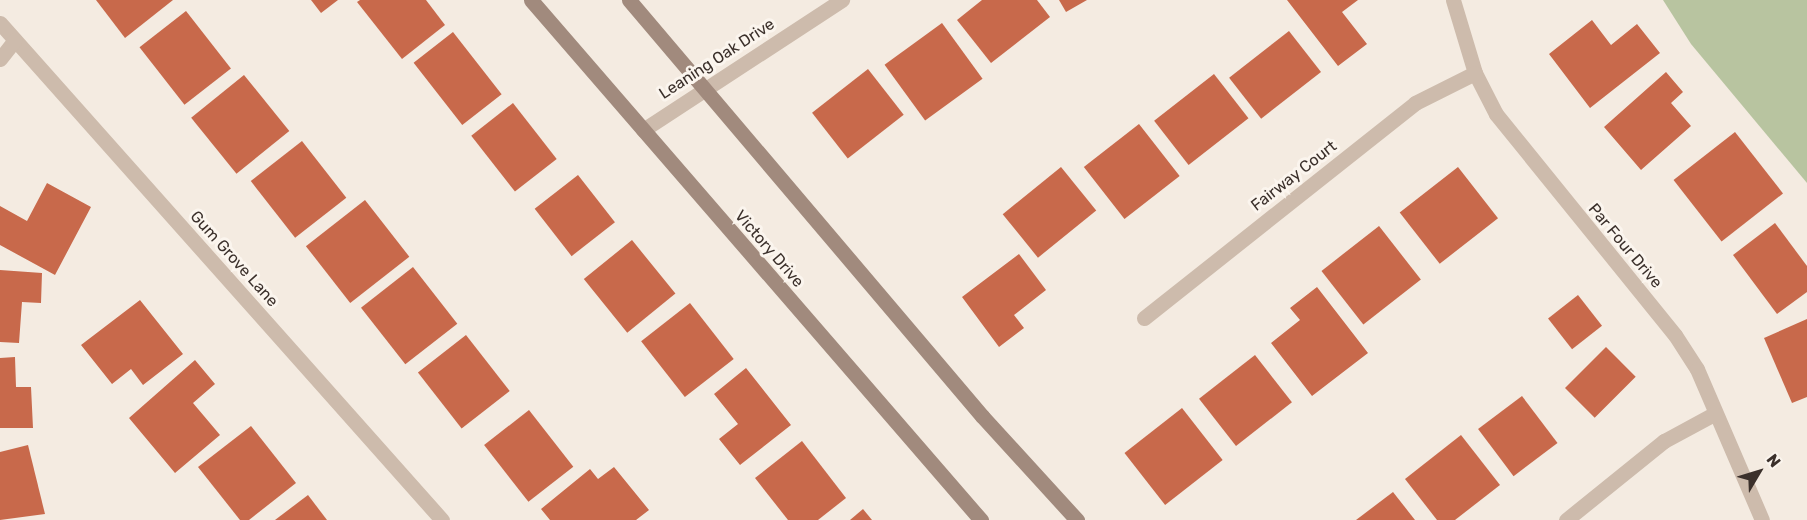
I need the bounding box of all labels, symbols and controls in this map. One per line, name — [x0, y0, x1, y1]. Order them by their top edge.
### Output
street label: Leaning Oak Drive — [656, 15, 778, 103]
street label: Fairway Court — [1247, 137, 1341, 215]
street label: Par Four Drive — [1584, 199, 1666, 293]
street label: Gum Grove Lane — [186, 207, 282, 311]
street label: Victory Drive — [730, 207, 808, 291]
north arrow — [1729, 442, 1789, 502]
text: N — [1763, 450, 1785, 471]

